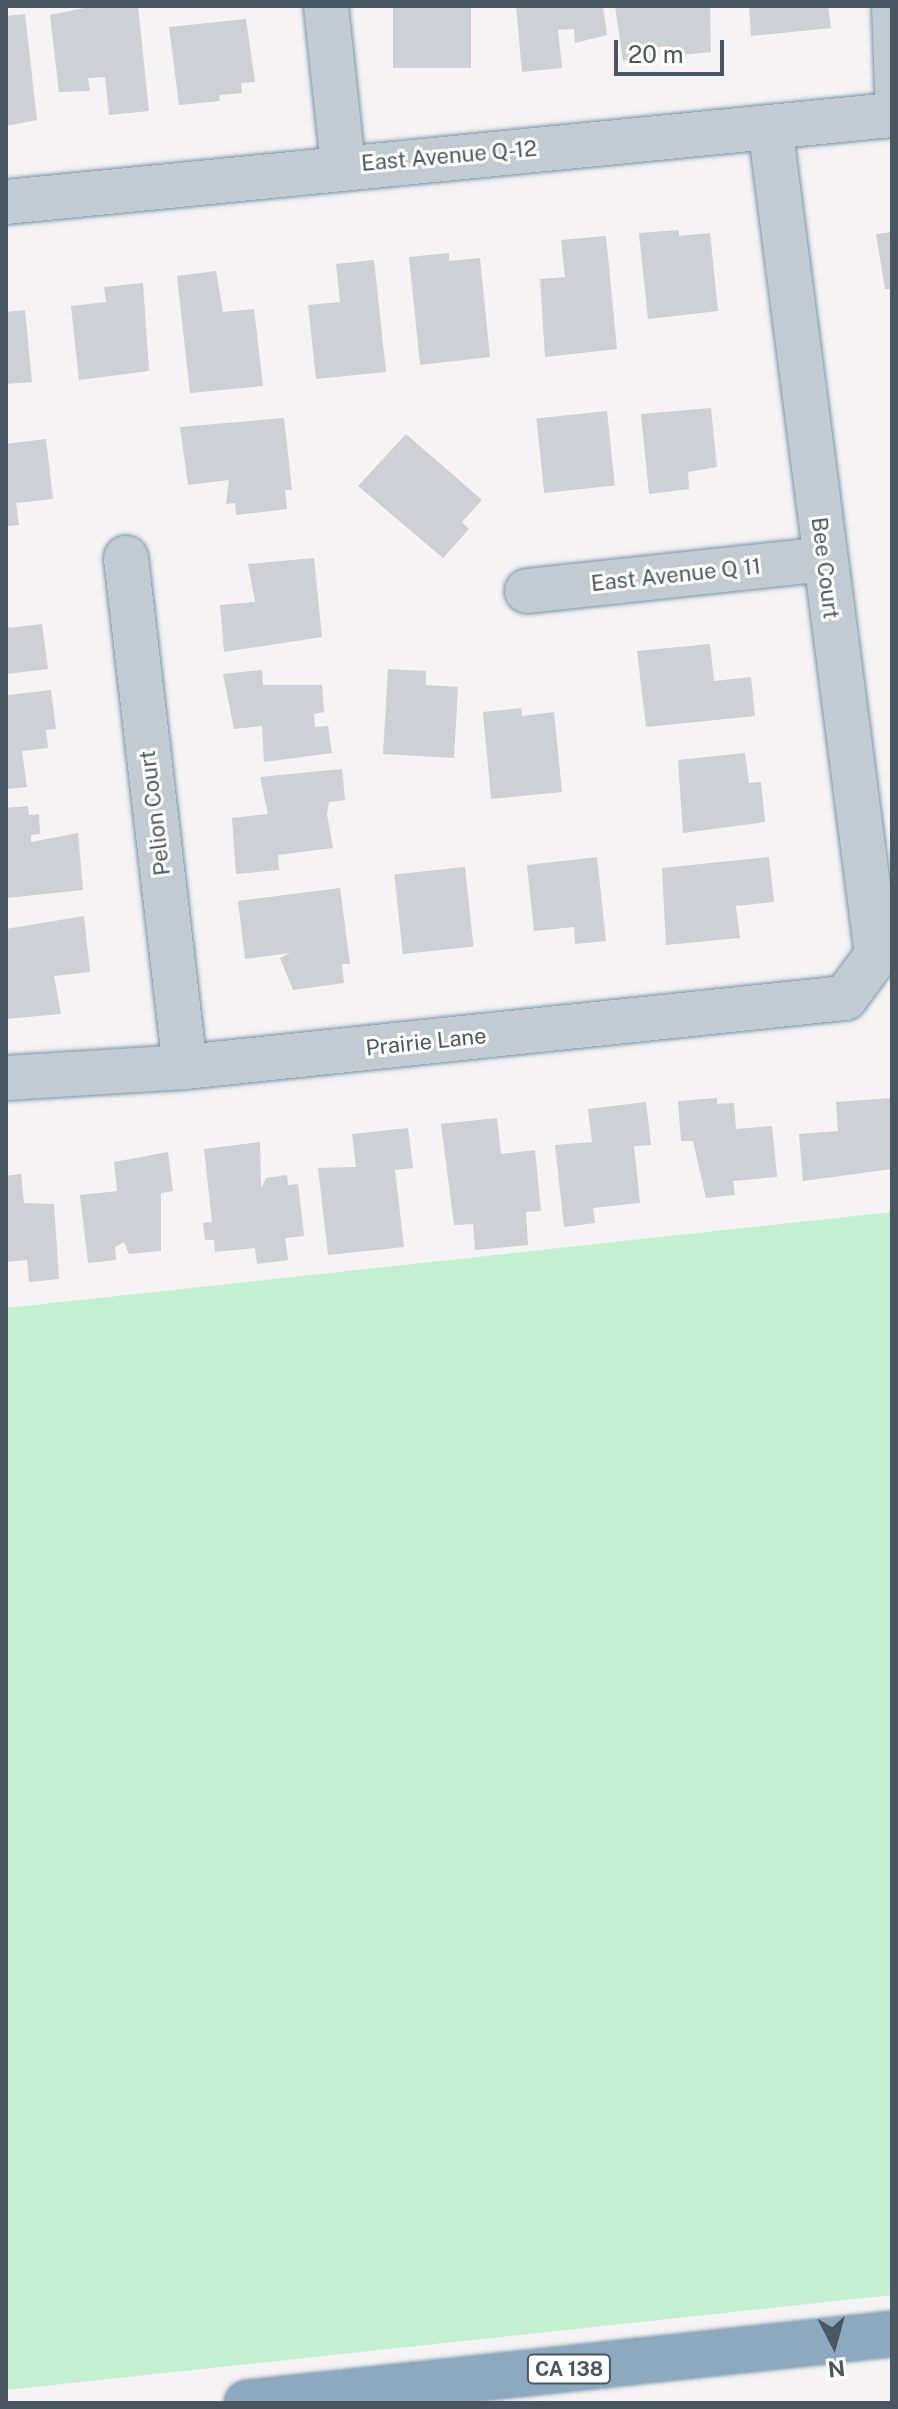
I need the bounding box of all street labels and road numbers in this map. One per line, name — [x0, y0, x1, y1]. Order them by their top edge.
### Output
street label: East Avenue Q-12 — [360, 135, 538, 177]
street label: Bee Court — [806, 516, 844, 620]
street label: East Avenue Q 11 — [590, 553, 762, 597]
street label: Pelion Court — [134, 749, 176, 877]
street label: Prairie Lane — [364, 1023, 488, 1061]
road number: CA 138 — [525, 2353, 613, 2385]

